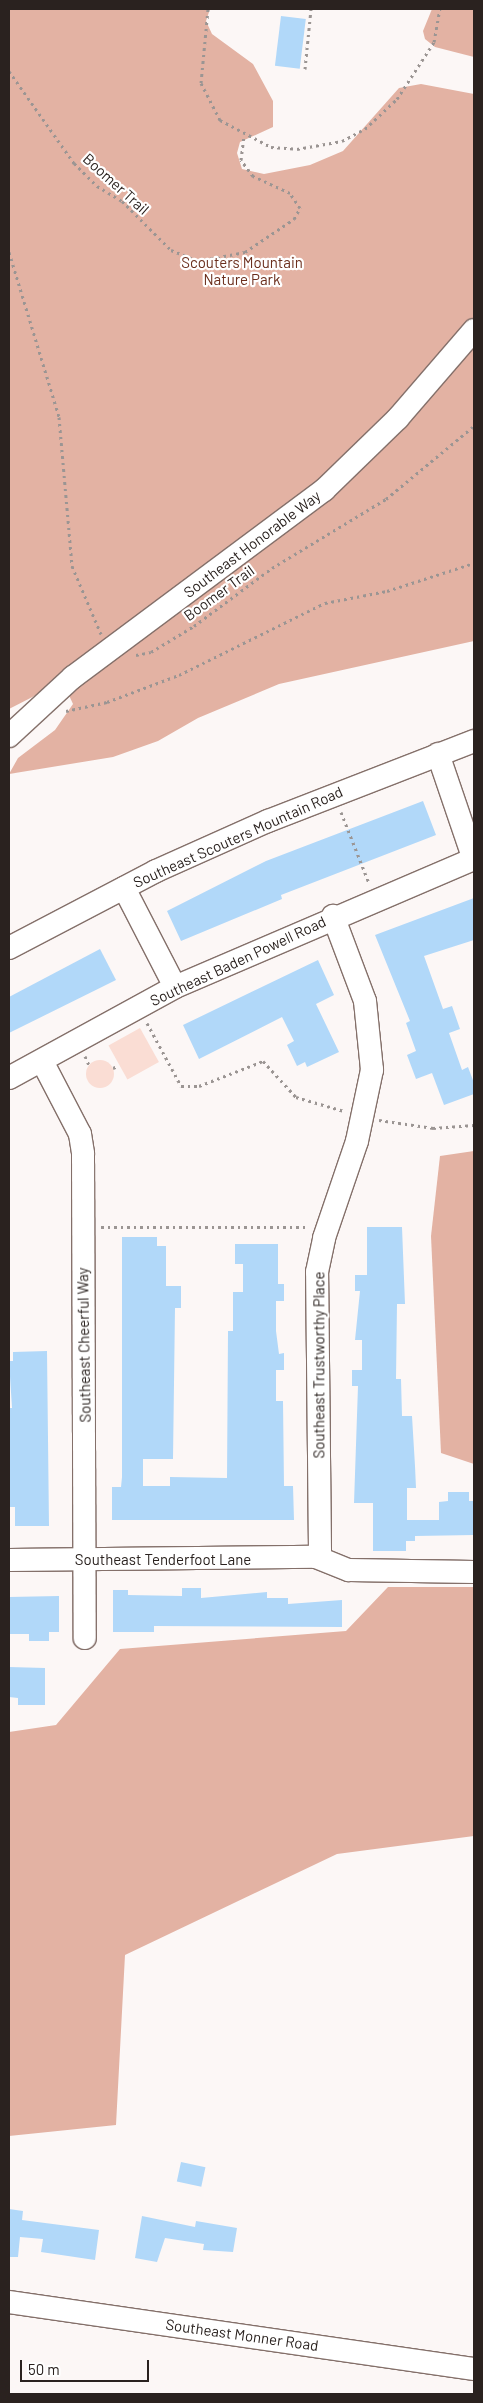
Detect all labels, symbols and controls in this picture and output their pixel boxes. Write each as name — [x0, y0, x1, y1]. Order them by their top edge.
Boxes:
street label: Boomer Trail — [79, 150, 153, 218]
park label: Scouters Mountain Nature Park — [181, 253, 303, 288]
street label: Southeast Honorable Way — [180, 487, 324, 601]
street label: Boomer Trail — [180, 561, 258, 625]
street label: Southeast Scouters Mountain Road — [130, 783, 346, 891]
street label: Southeast Baden Powell Road — [147, 912, 329, 1010]
street label: Southeast Cheerful Way — [74, 1267, 94, 1423]
street label: Southeast Trustworthy Place — [310, 1271, 328, 1459]
street label: Southeast Tenderfoot Lane — [75, 1551, 251, 1569]
street label: Southeast Monner Road — [164, 2315, 320, 2355]
scale bar — [22, 2350, 151, 2382]
text: 50 m — [28, 2360, 60, 2378]

